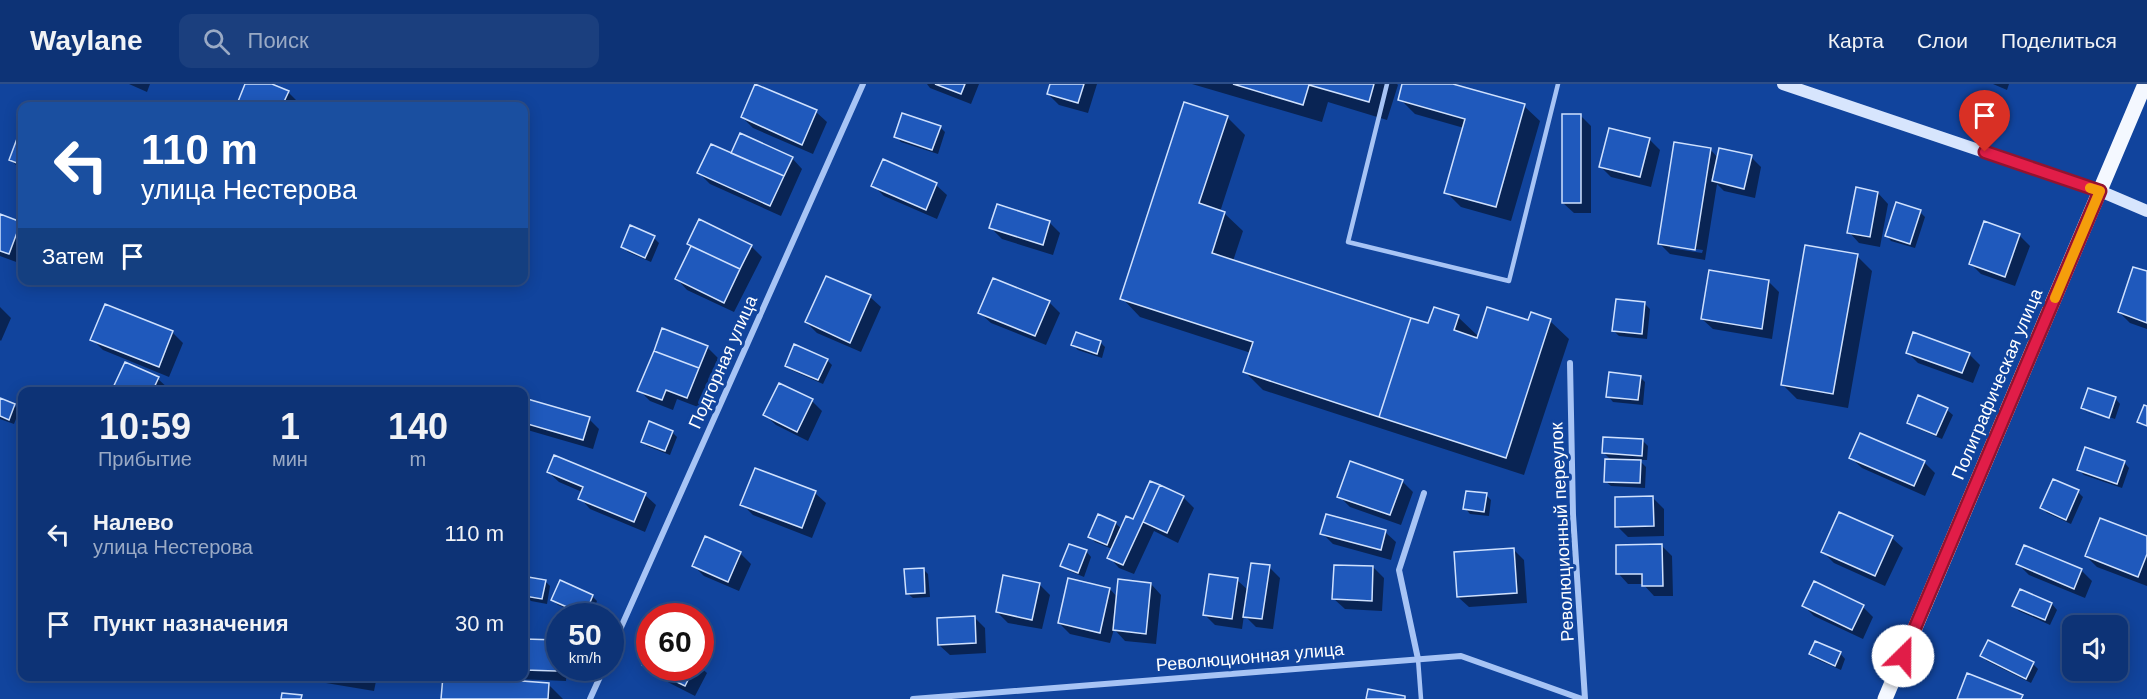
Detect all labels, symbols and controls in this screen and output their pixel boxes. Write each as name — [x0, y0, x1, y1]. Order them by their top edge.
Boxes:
search box — [179, 14, 599, 68]
text: Waylane — [30, 25, 143, 56]
icon: search — [200, 25, 233, 58]
text: Поиск — [248, 28, 309, 53]
text: Карта — [1828, 29, 1884, 52]
text: Слои — [1917, 29, 1968, 52]
text: Поделиться — [2001, 29, 2117, 52]
pin — [1959, 90, 2010, 152]
icon: arrive — [1968, 99, 2001, 132]
icon: left — [42, 126, 120, 204]
text: 110 m — [141, 126, 258, 173]
text: улица Нестерова — [141, 175, 357, 205]
icon: arrive — [116, 240, 149, 273]
text: Затем — [42, 244, 104, 269]
street label: Полиграфическая улица — [1948, 285, 2047, 482]
street label: Подгорная улица — [685, 292, 762, 432]
text: 10:59 — [99, 406, 191, 447]
text: 1 — [280, 406, 300, 447]
text: 140 — [388, 406, 448, 447]
street label: Революционный переулок — [1546, 422, 1578, 642]
text: Прибытие — [98, 448, 192, 470]
text: мин — [272, 448, 308, 470]
text: m — [410, 448, 426, 470]
text: Налево — [93, 510, 174, 535]
icon: left — [42, 518, 75, 551]
text: 110 m — [444, 521, 504, 546]
text: улица Нестерова — [93, 536, 253, 558]
speed limit sign: 60 — [636, 603, 714, 681]
icon: arrive — [42, 608, 75, 641]
text: Пункт назначения — [93, 611, 289, 636]
text: 30 m — [455, 611, 504, 636]
map controls — [2062, 615, 2128, 681]
button: sound — [2062, 615, 2128, 681]
text: 50 — [568, 618, 602, 651]
position arrow — [1871, 624, 1935, 688]
street label: Революционная улица — [1155, 639, 1346, 675]
text: km/h — [569, 649, 601, 666]

